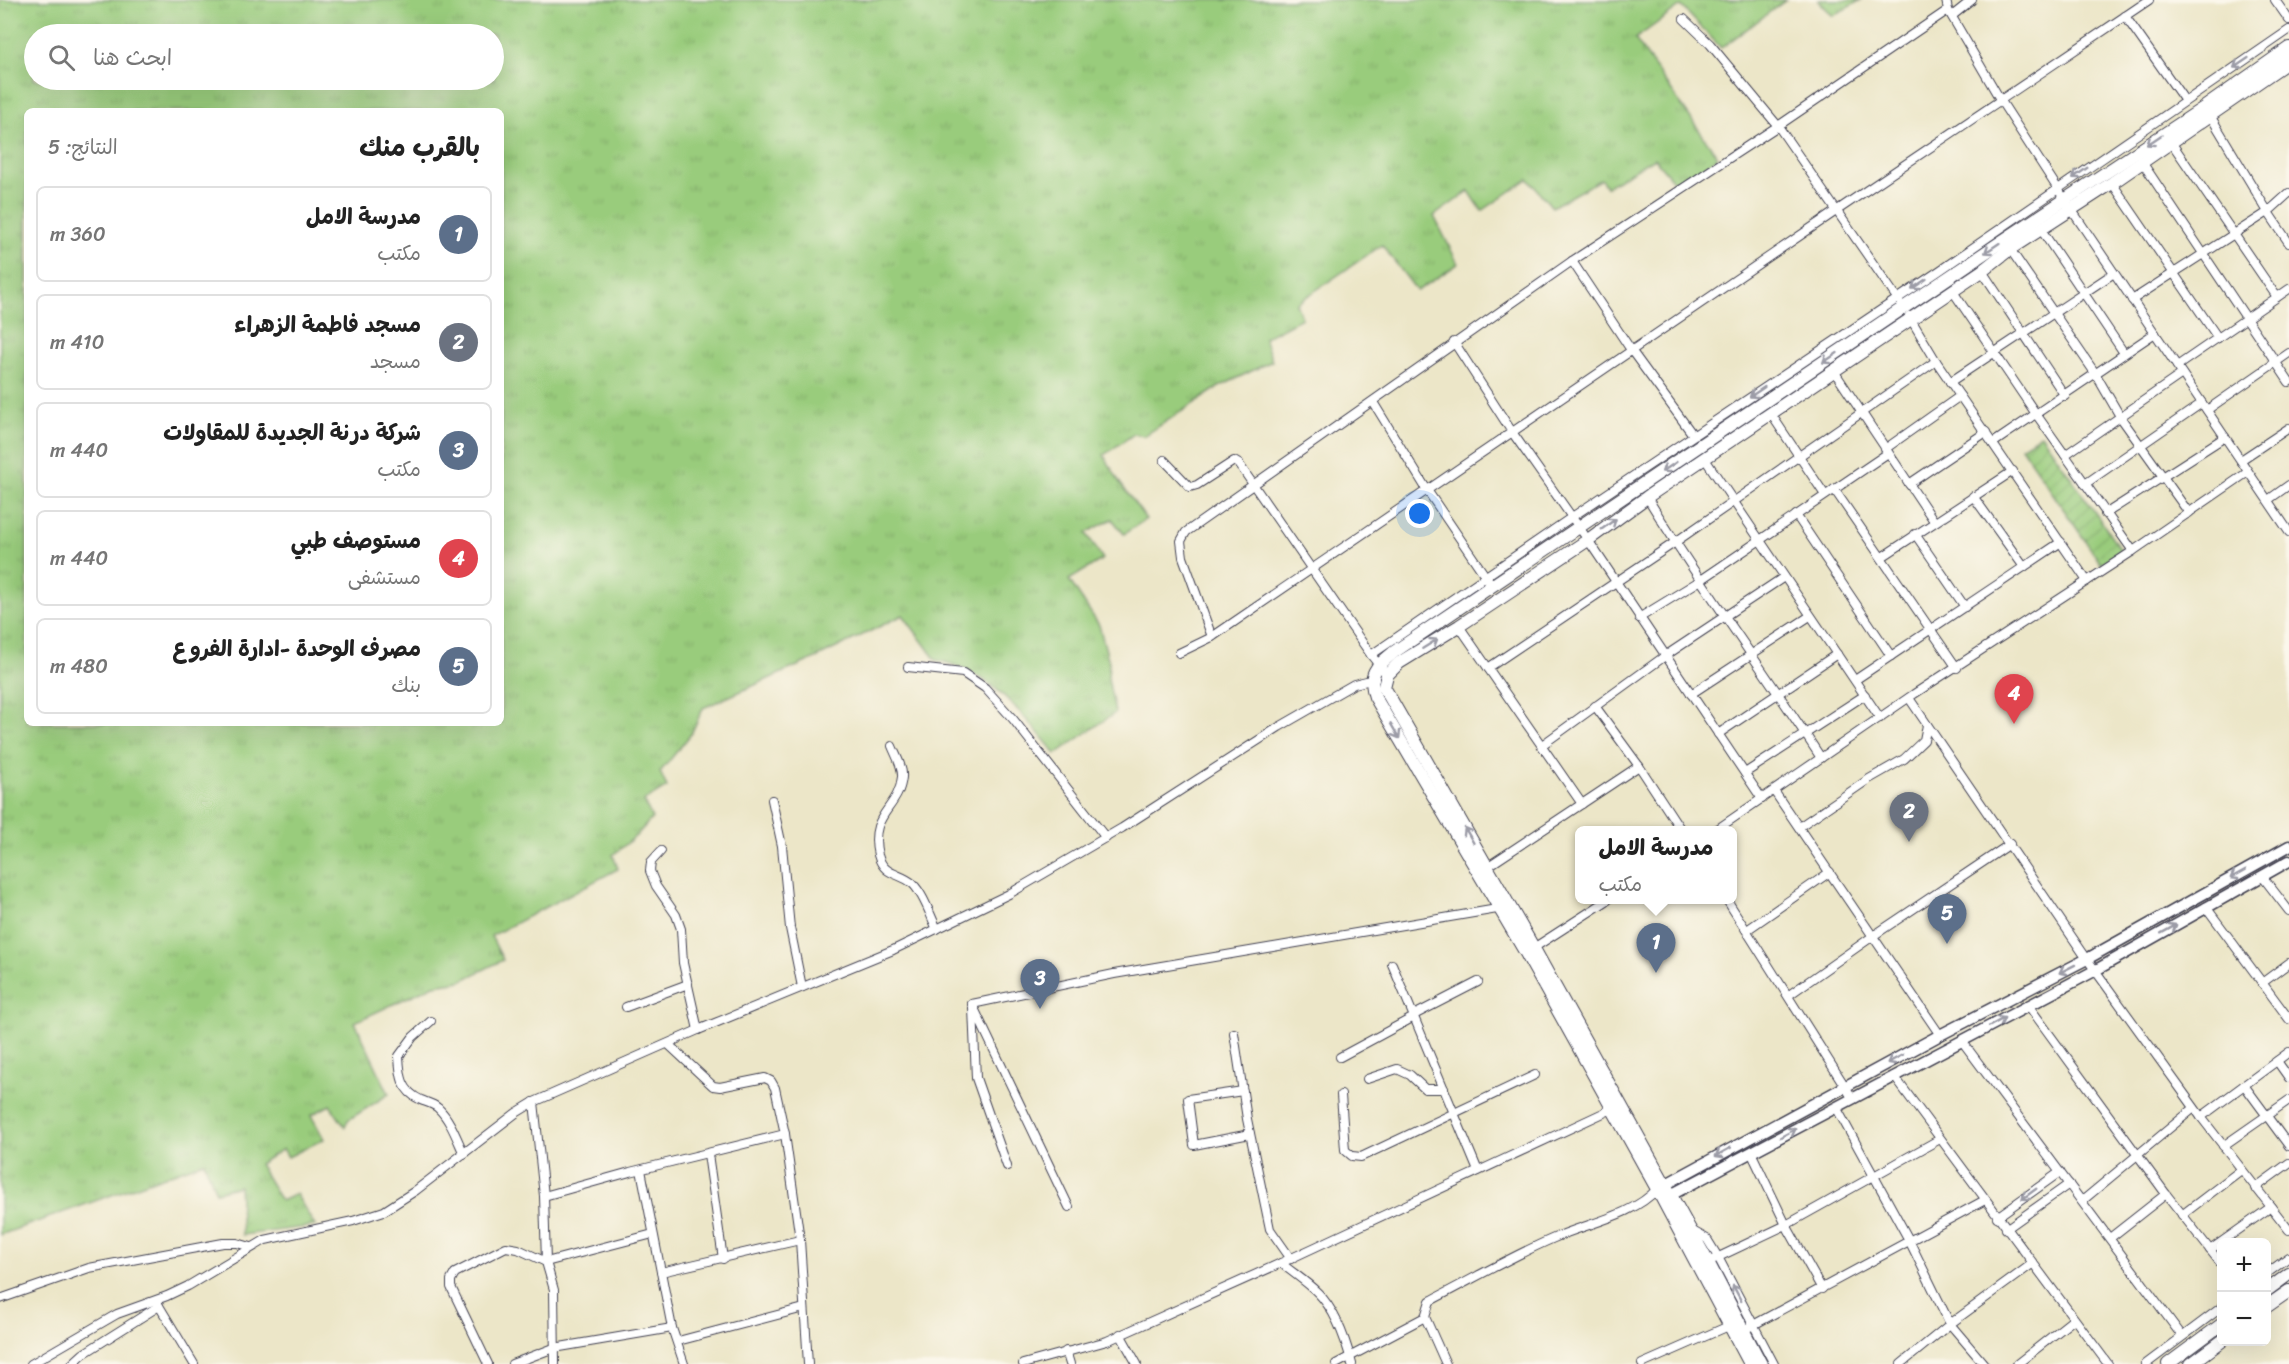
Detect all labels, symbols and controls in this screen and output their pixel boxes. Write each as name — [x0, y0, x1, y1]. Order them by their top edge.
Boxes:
search box — [24, 24, 504, 90]
text: ابحث هنا — [93, 38, 172, 77]
icon: search — [45, 41, 78, 74]
one-way arrow — [2233, 57, 2249, 69]
text: بالقرب منك — [359, 124, 480, 170]
text: النتائج: 5 — [48, 130, 118, 165]
one-way arrow — [2146, 134, 2163, 147]
one-way arrow — [2072, 167, 2089, 179]
text: مدرسة الامل — [306, 197, 421, 236]
text: 360 m — [50, 217, 106, 252]
text: 1 — [454, 217, 463, 252]
text: مكتب — [377, 236, 421, 271]
one-way arrow — [1984, 242, 2000, 254]
one-way arrow — [1911, 278, 1928, 290]
text: مسجد فاطمة الزهراء — [234, 305, 421, 344]
text: 410 m — [50, 325, 104, 360]
text: 2 — [453, 325, 464, 360]
text: مسجد — [370, 344, 421, 379]
one-way arrow — [1823, 352, 1839, 364]
one-way arrow — [1749, 386, 1766, 399]
text: شركة درنة الجديدة للمقاولات — [163, 413, 421, 452]
text: 440 m — [50, 433, 108, 468]
text: 3 — [453, 433, 464, 468]
text: مكتب — [377, 452, 421, 487]
one-way arrow — [1661, 461, 1678, 473]
your location — [1405, 499, 1434, 528]
one-way arrow — [1601, 518, 1617, 531]
text: مستوصف طبي — [291, 521, 421, 560]
text: 440 m — [50, 541, 108, 576]
text: 4 — [452, 541, 465, 576]
text: مستشفى — [348, 560, 421, 595]
text: مصرف الوحدة -ادارة الفروع — [173, 629, 421, 668]
one-way arrow — [1421, 638, 1438, 650]
text: 480 m — [50, 649, 108, 684]
text: 5 — [452, 649, 465, 684]
text: بنك — [391, 668, 421, 703]
pin: 4 — [1994, 674, 2034, 724]
one-way arrow — [1389, 722, 1401, 739]
pin: 2 — [1890, 792, 1928, 842]
popup — [1575, 826, 1737, 904]
one-way arrow — [1463, 827, 1475, 844]
text: مدرسة الامل — [1598, 828, 1714, 867]
text: مكتب — [1598, 867, 1642, 902]
one-way arrow — [2230, 868, 2247, 880]
pin: 5 — [1928, 894, 1966, 944]
one-way arrow — [2160, 922, 2177, 934]
pin: 1 — [1636, 924, 1676, 973]
pin: 3 — [1020, 960, 1060, 1009]
one-way arrow — [2059, 964, 2077, 975]
one-way arrow — [1988, 1016, 2006, 1027]
one-way arrow — [1887, 1053, 1904, 1065]
one-way arrow — [1779, 1127, 1796, 1139]
one-way arrow — [1715, 1146, 1732, 1158]
one-way arrow — [2021, 1188, 2037, 1200]
map controls — [2217, 1238, 2271, 1346]
button: + — [2217, 1238, 2271, 1292]
one-way arrow — [1731, 1285, 1742, 1303]
button: − — [2217, 1292, 2271, 1346]

